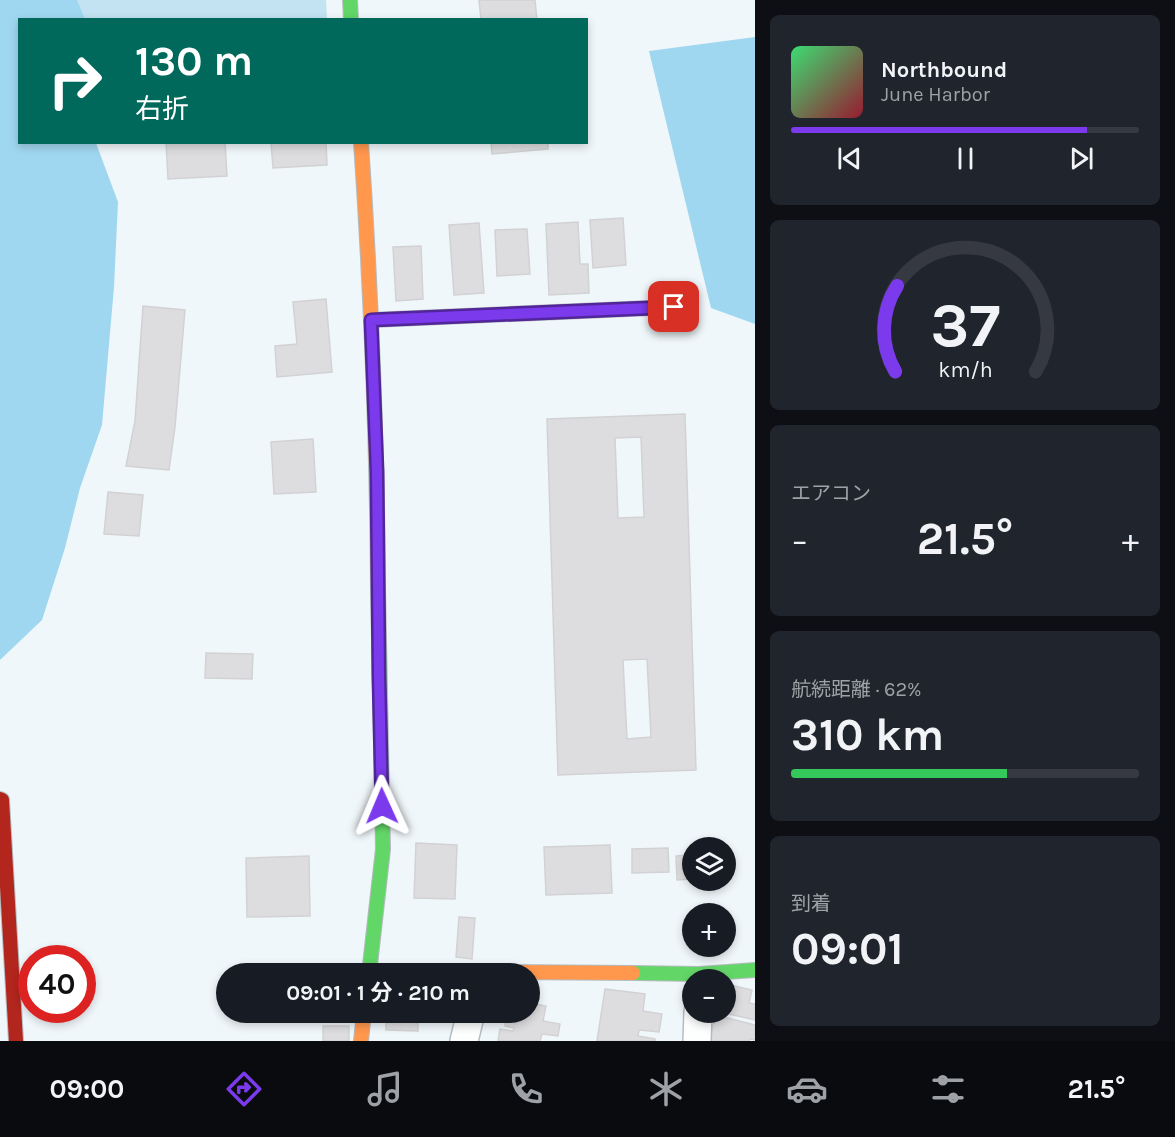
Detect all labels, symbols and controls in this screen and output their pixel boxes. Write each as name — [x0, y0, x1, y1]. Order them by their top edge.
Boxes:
text: 130 m — [135, 36, 253, 86]
icon: right — [36, 42, 114, 120]
text: Northbound — [881, 57, 1007, 83]
text: June Harbor — [881, 83, 990, 106]
text: 右折 — [135, 93, 189, 125]
icon: previous — [833, 142, 866, 175]
icon: pause — [949, 142, 982, 175]
icon: next — [1065, 142, 1098, 175]
pin — [648, 281, 699, 332]
text: 37 — [930, 289, 1000, 362]
icon: arrive — [657, 290, 690, 323]
text: km/h — [938, 358, 992, 383]
text: エアコン — [791, 482, 871, 505]
text: 21.5° — [917, 513, 1013, 565]
text: − — [791, 521, 808, 559]
text: + — [1122, 521, 1139, 559]
text: 航続距離 · 62% — [791, 678, 922, 701]
text: 310 km — [791, 709, 944, 761]
position arrow — [350, 774, 414, 838]
map controls — [682, 837, 736, 1023]
button: layers — [682, 837, 736, 891]
text: 到着 — [791, 892, 831, 915]
button: + — [682, 903, 736, 957]
text: 09:01 — [791, 923, 904, 975]
speed limit sign: 40 — [18, 945, 96, 1023]
button: − — [682, 969, 736, 1023]
text: 09:01 · 1 分 · 210 m — [286, 980, 470, 1006]
icon: directions — [223, 1068, 265, 1110]
icon: music — [364, 1068, 406, 1110]
icon: phone — [505, 1068, 547, 1110]
icon: climate — [645, 1068, 687, 1110]
icon: car — [786, 1068, 828, 1110]
icon: filters — [927, 1068, 969, 1110]
text: 09:00 — [49, 1073, 124, 1105]
text: 21.5° — [1068, 1073, 1126, 1105]

